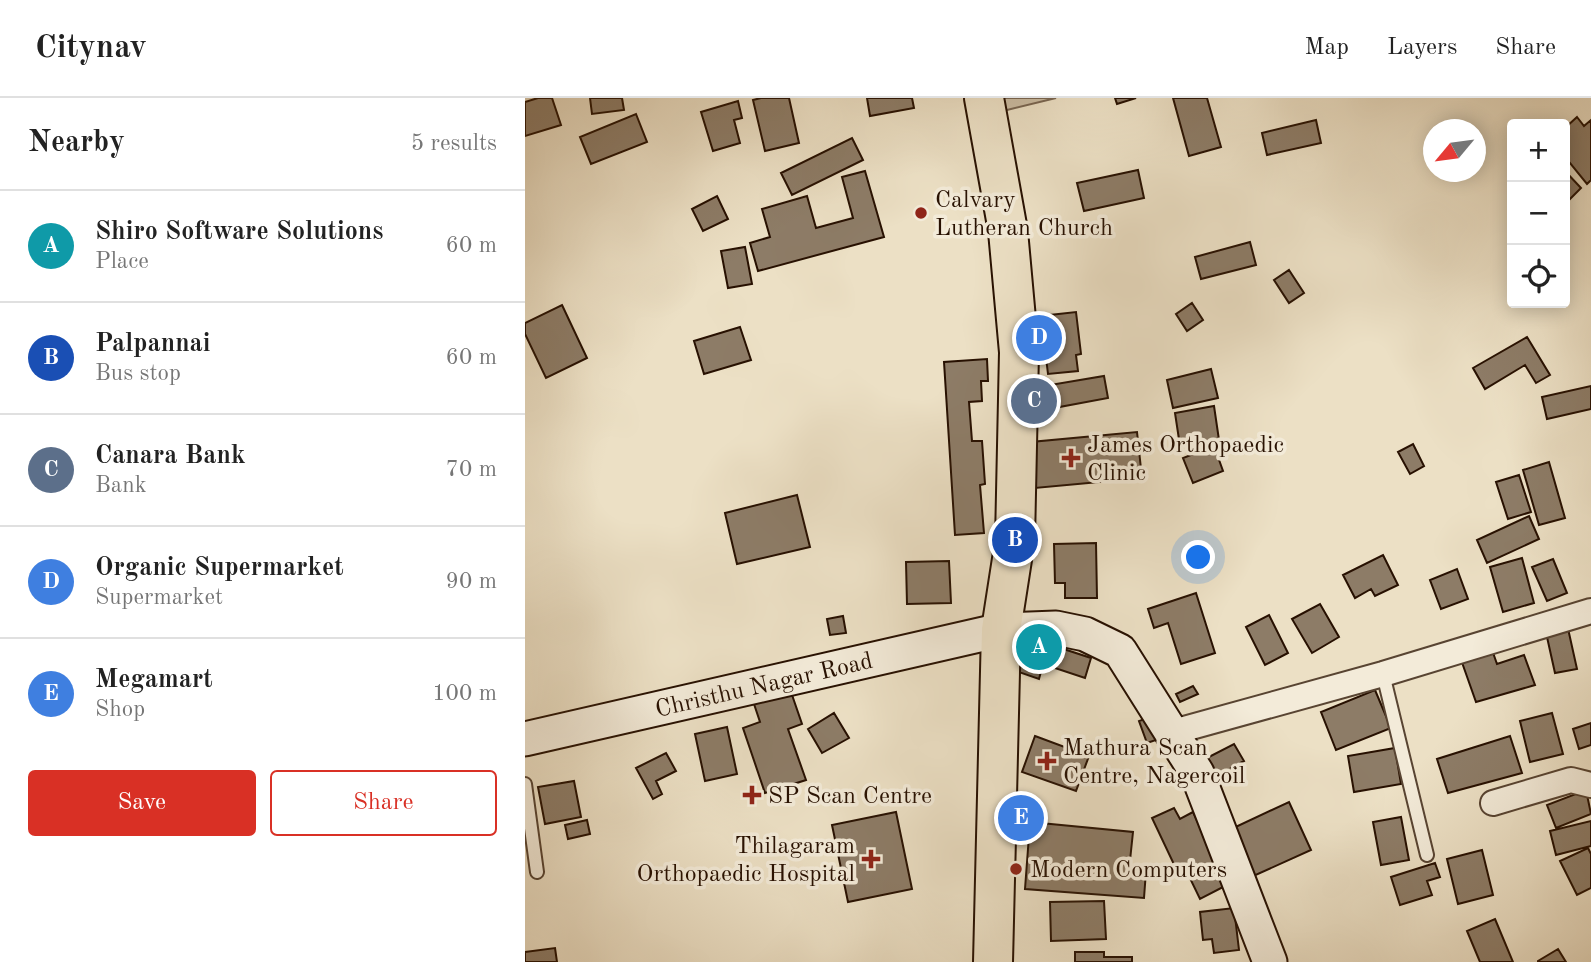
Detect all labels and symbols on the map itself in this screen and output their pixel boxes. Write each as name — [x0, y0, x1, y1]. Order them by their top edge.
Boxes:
north arrow — [1423, 119, 1486, 182]
place label: Calvary Lutheran Church — [935, 189, 1113, 241]
marker: Calvary Lutheran Church — [913, 205, 929, 221]
pin: D — [1016, 312, 1062, 364]
pin: C — [1011, 375, 1057, 427]
place label: James Orthopaedic Clinic — [1087, 434, 1284, 486]
marker: James Orthopaedic Clinic — [1061, 448, 1081, 468]
pin: B — [992, 514, 1038, 566]
your location — [1181, 540, 1215, 574]
pin: A — [1016, 621, 1062, 673]
street label: Christhu Nagar Road — [653, 650, 875, 723]
place label: Mathura Scan Centre, Nagercoil — [1063, 737, 1245, 789]
marker: Mathura Scan Centre, Nagercoil — [1037, 751, 1057, 771]
marker: SP Scan Centre — [742, 785, 762, 805]
place label: SP Scan Centre — [768, 785, 932, 809]
pin: E — [998, 792, 1044, 844]
place label: Thilagaram Orthopaedic Hospital — [637, 835, 855, 887]
marker: Thilagaram Orthopaedic Hospital — [861, 849, 881, 869]
place label: Modern Computers — [1030, 859, 1227, 883]
marker: Modern Computers — [1008, 861, 1024, 877]

